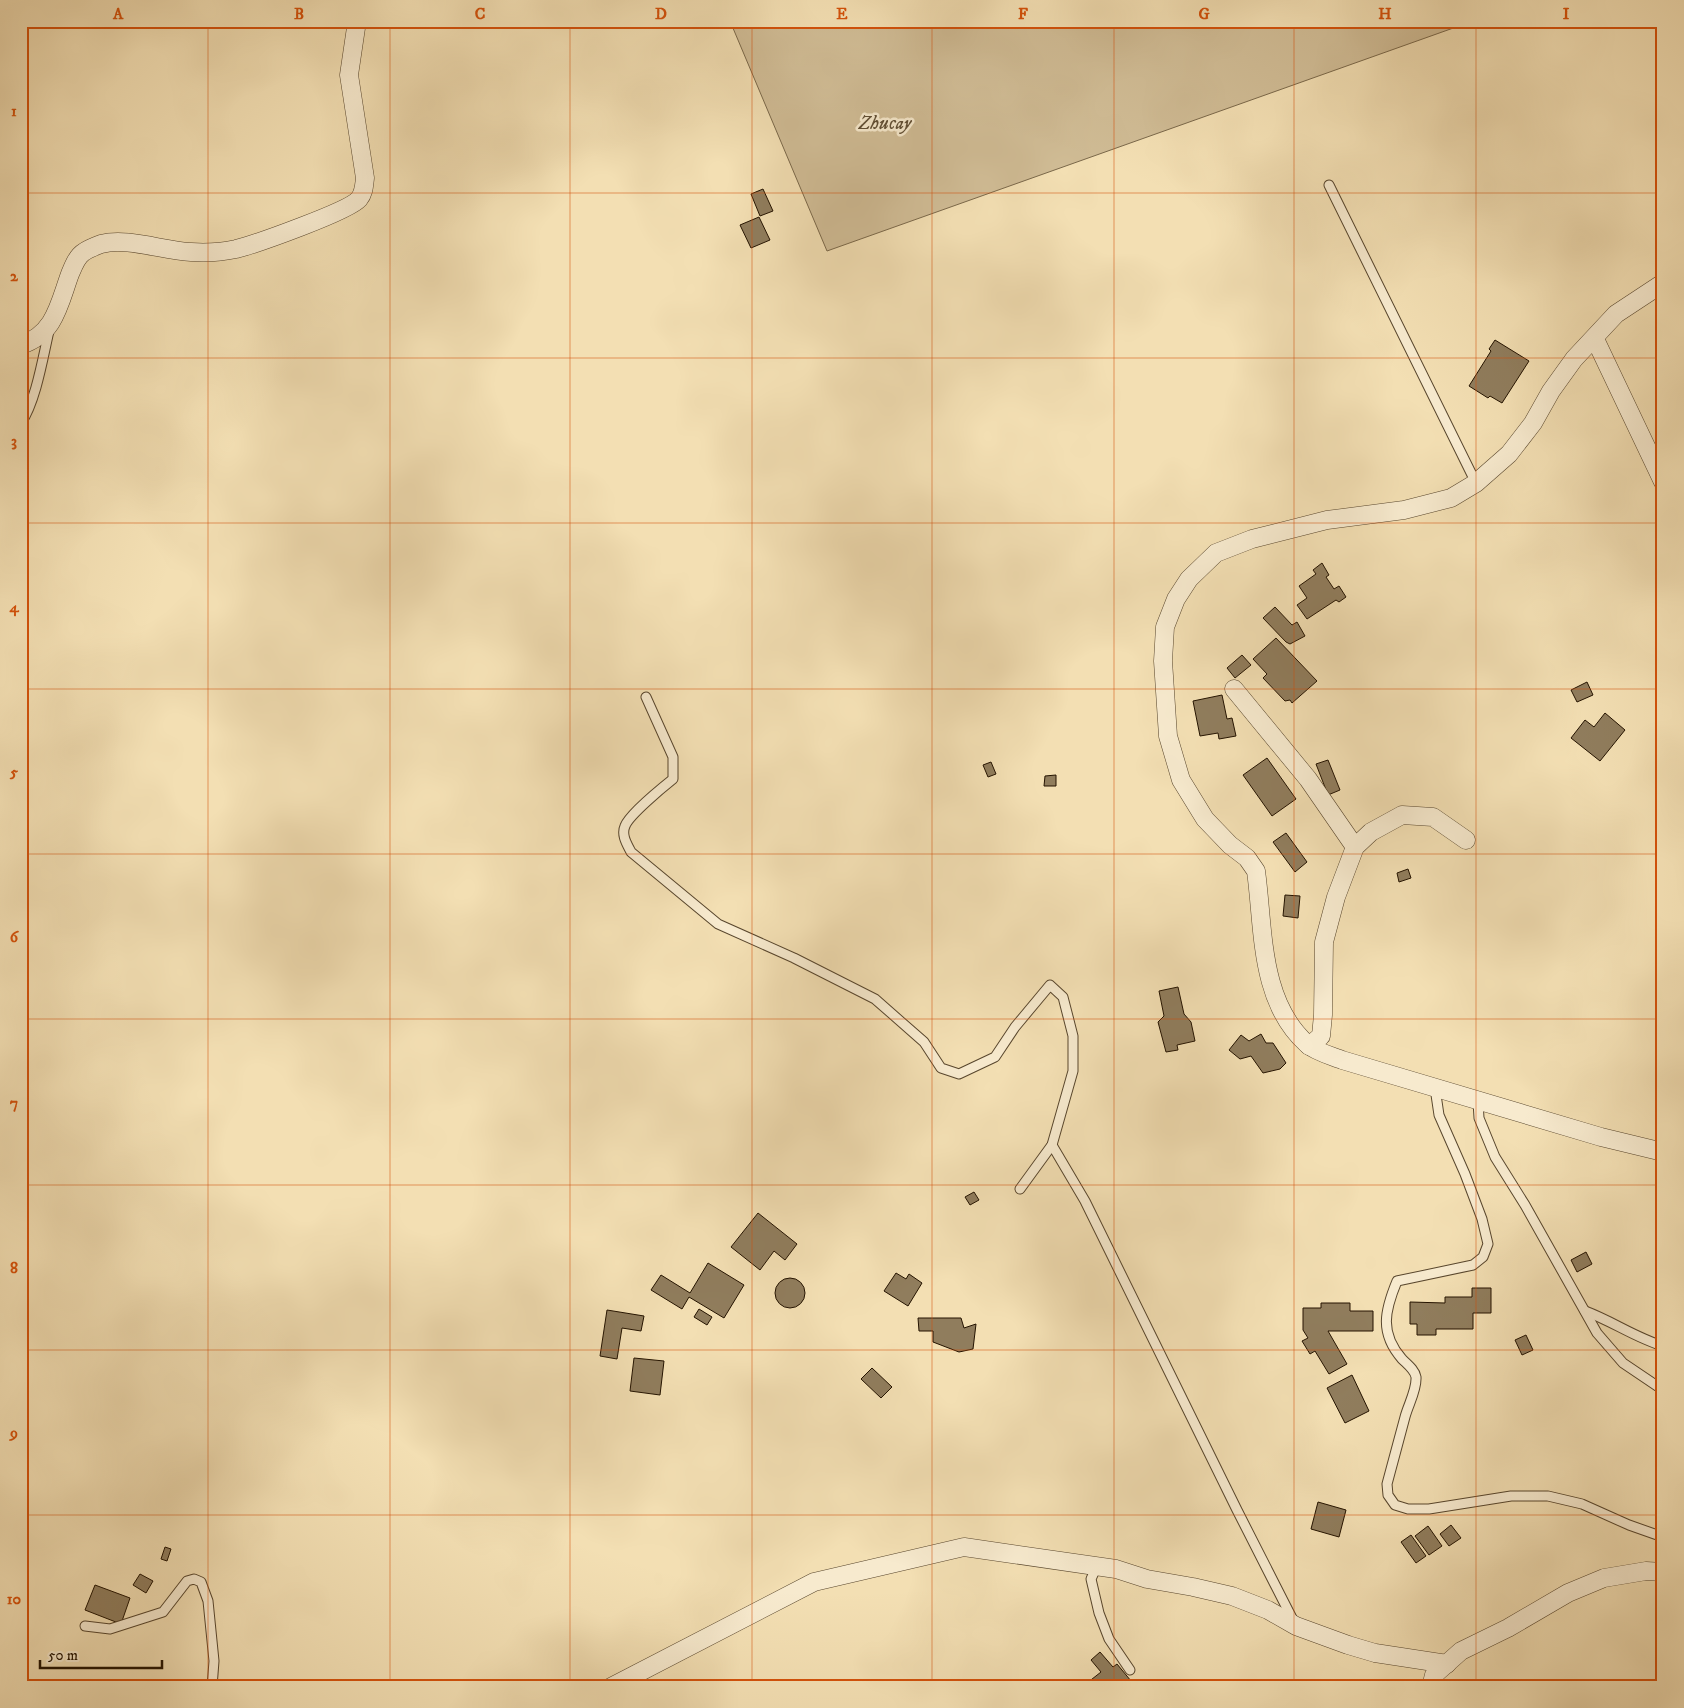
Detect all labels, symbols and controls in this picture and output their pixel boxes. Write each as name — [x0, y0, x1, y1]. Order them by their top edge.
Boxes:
text: A — [112, 4, 124, 24]
text: B — [294, 4, 304, 24]
text: C — [475, 4, 485, 24]
text: D — [655, 4, 667, 24]
text: E — [836, 4, 848, 24]
text: F — [1018, 4, 1028, 24]
text: G — [1198, 4, 1210, 24]
text: H — [1378, 4, 1392, 24]
text: I — [1563, 4, 1570, 24]
text: 1 — [11, 101, 17, 121]
park label: Zhucay — [858, 112, 913, 135]
text: 2 — [10, 266, 19, 286]
text: 3 — [11, 431, 17, 451]
text: 4 — [8, 597, 19, 617]
text: 5 — [9, 762, 18, 782]
text: 6 — [10, 927, 20, 947]
text: 7 — [10, 1093, 18, 1113]
text: 8 — [10, 1258, 18, 1278]
text: 9 — [9, 1423, 18, 1443]
text: 10 — [7, 1589, 22, 1609]
scale bar — [40, 1638, 162, 1670]
text: 50 m — [48, 1646, 78, 1665]

